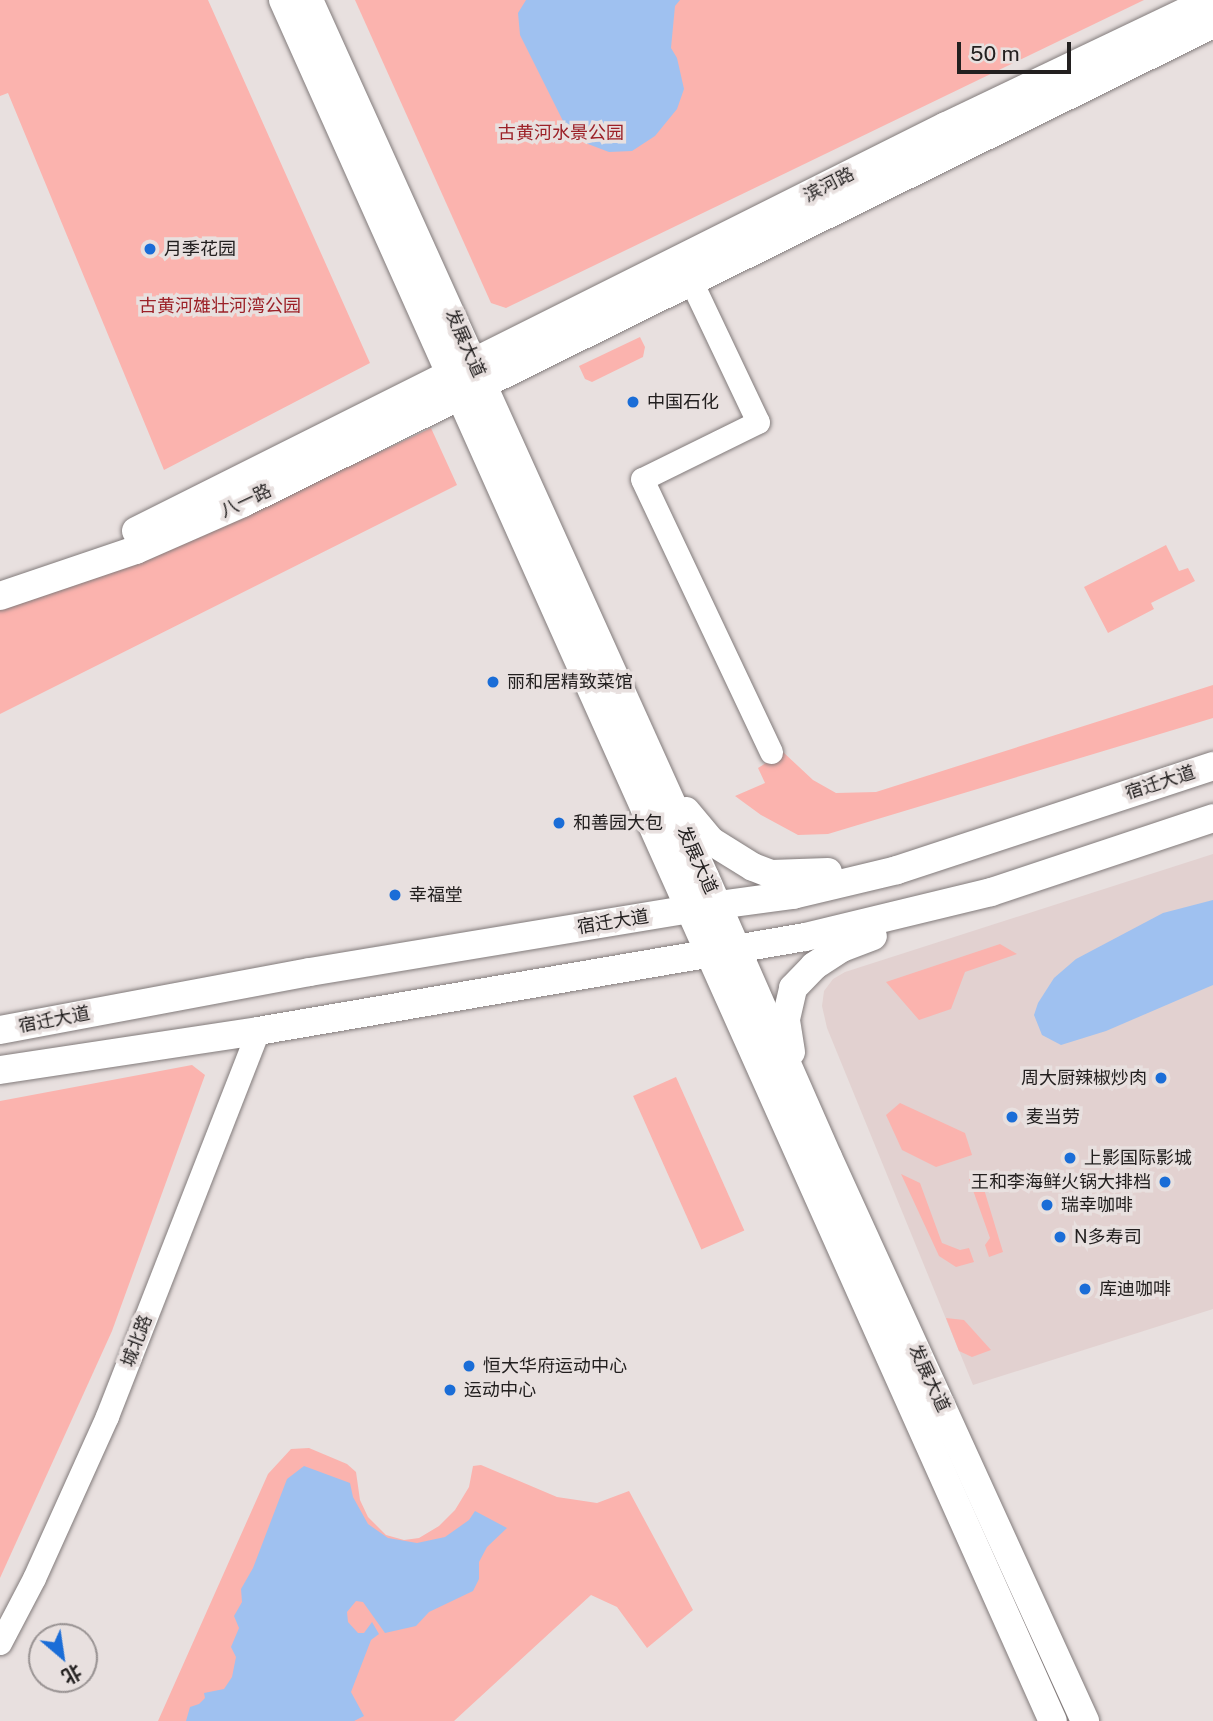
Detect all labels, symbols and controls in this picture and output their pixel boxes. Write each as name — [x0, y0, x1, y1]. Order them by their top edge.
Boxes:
scale bar — [961, 28, 1075, 72]
text: 50 m — [970, 41, 1020, 66]
park label: 古黄河水景公园 — [498, 122, 624, 144]
street label: 滨河路 — [800, 163, 858, 207]
place label: 月季花园 — [164, 238, 236, 260]
marker: 月季花园 — [142, 241, 158, 257]
park label: 古黄河雄壮河湾公园 — [139, 295, 301, 317]
street label: 发展大道 — [440, 306, 490, 380]
place label: 中国石化 — [647, 391, 719, 413]
marker: 中国石化 — [625, 394, 641, 410]
street label: 八一路 — [217, 480, 275, 522]
place label: 丽和居精致菜馆 — [507, 671, 633, 693]
marker: 丽和居精致菜馆 — [485, 674, 501, 690]
street label: 宿迁大道 — [1122, 762, 1198, 804]
place label: 和善园大包 — [573, 812, 663, 834]
marker: 和善园大包 — [551, 815, 567, 831]
street label: 发展大道 — [672, 823, 722, 897]
place label: 幸福堂 — [409, 884, 463, 906]
marker: 幸福堂 — [387, 887, 403, 903]
street label: 宿迁大道 — [576, 906, 650, 938]
street label: 宿迁大道 — [17, 1003, 91, 1037]
place label: 周大厨辣椒炒肉 — [1021, 1067, 1147, 1089]
marker: 周大厨辣椒炒肉 — [1153, 1070, 1169, 1086]
place label: 麦当劳 — [1026, 1106, 1080, 1128]
marker: 麦当劳 — [1004, 1109, 1020, 1125]
place label: 上影国际影城 — [1084, 1147, 1192, 1169]
marker: 上影国际影城 — [1062, 1150, 1078, 1166]
place label: 王和李海鲜火锅大排档 — [971, 1171, 1151, 1193]
marker: 王和李海鲜火锅大排档 — [1157, 1174, 1173, 1190]
place label: 瑞幸咖啡 — [1061, 1194, 1133, 1216]
marker: 瑞幸咖啡 — [1039, 1197, 1055, 1213]
place label: N多寿司 — [1074, 1226, 1142, 1248]
marker: N多寿司 — [1052, 1229, 1068, 1245]
place label: 库迪咖啡 — [1099, 1278, 1171, 1300]
marker: 库迪咖啡 — [1077, 1281, 1093, 1297]
street label: 城北路 — [117, 1312, 157, 1370]
street label: 发展大道 — [904, 1341, 954, 1415]
place label: 恒大华府运动中心 — [483, 1355, 627, 1377]
marker: 恒大华府运动中心 — [461, 1358, 477, 1374]
place label: 运动中心 — [464, 1379, 536, 1401]
marker: 运动中心 — [442, 1382, 458, 1398]
north arrow — [28, 1623, 98, 1693]
text: 北 — [59, 1660, 86, 1689]

